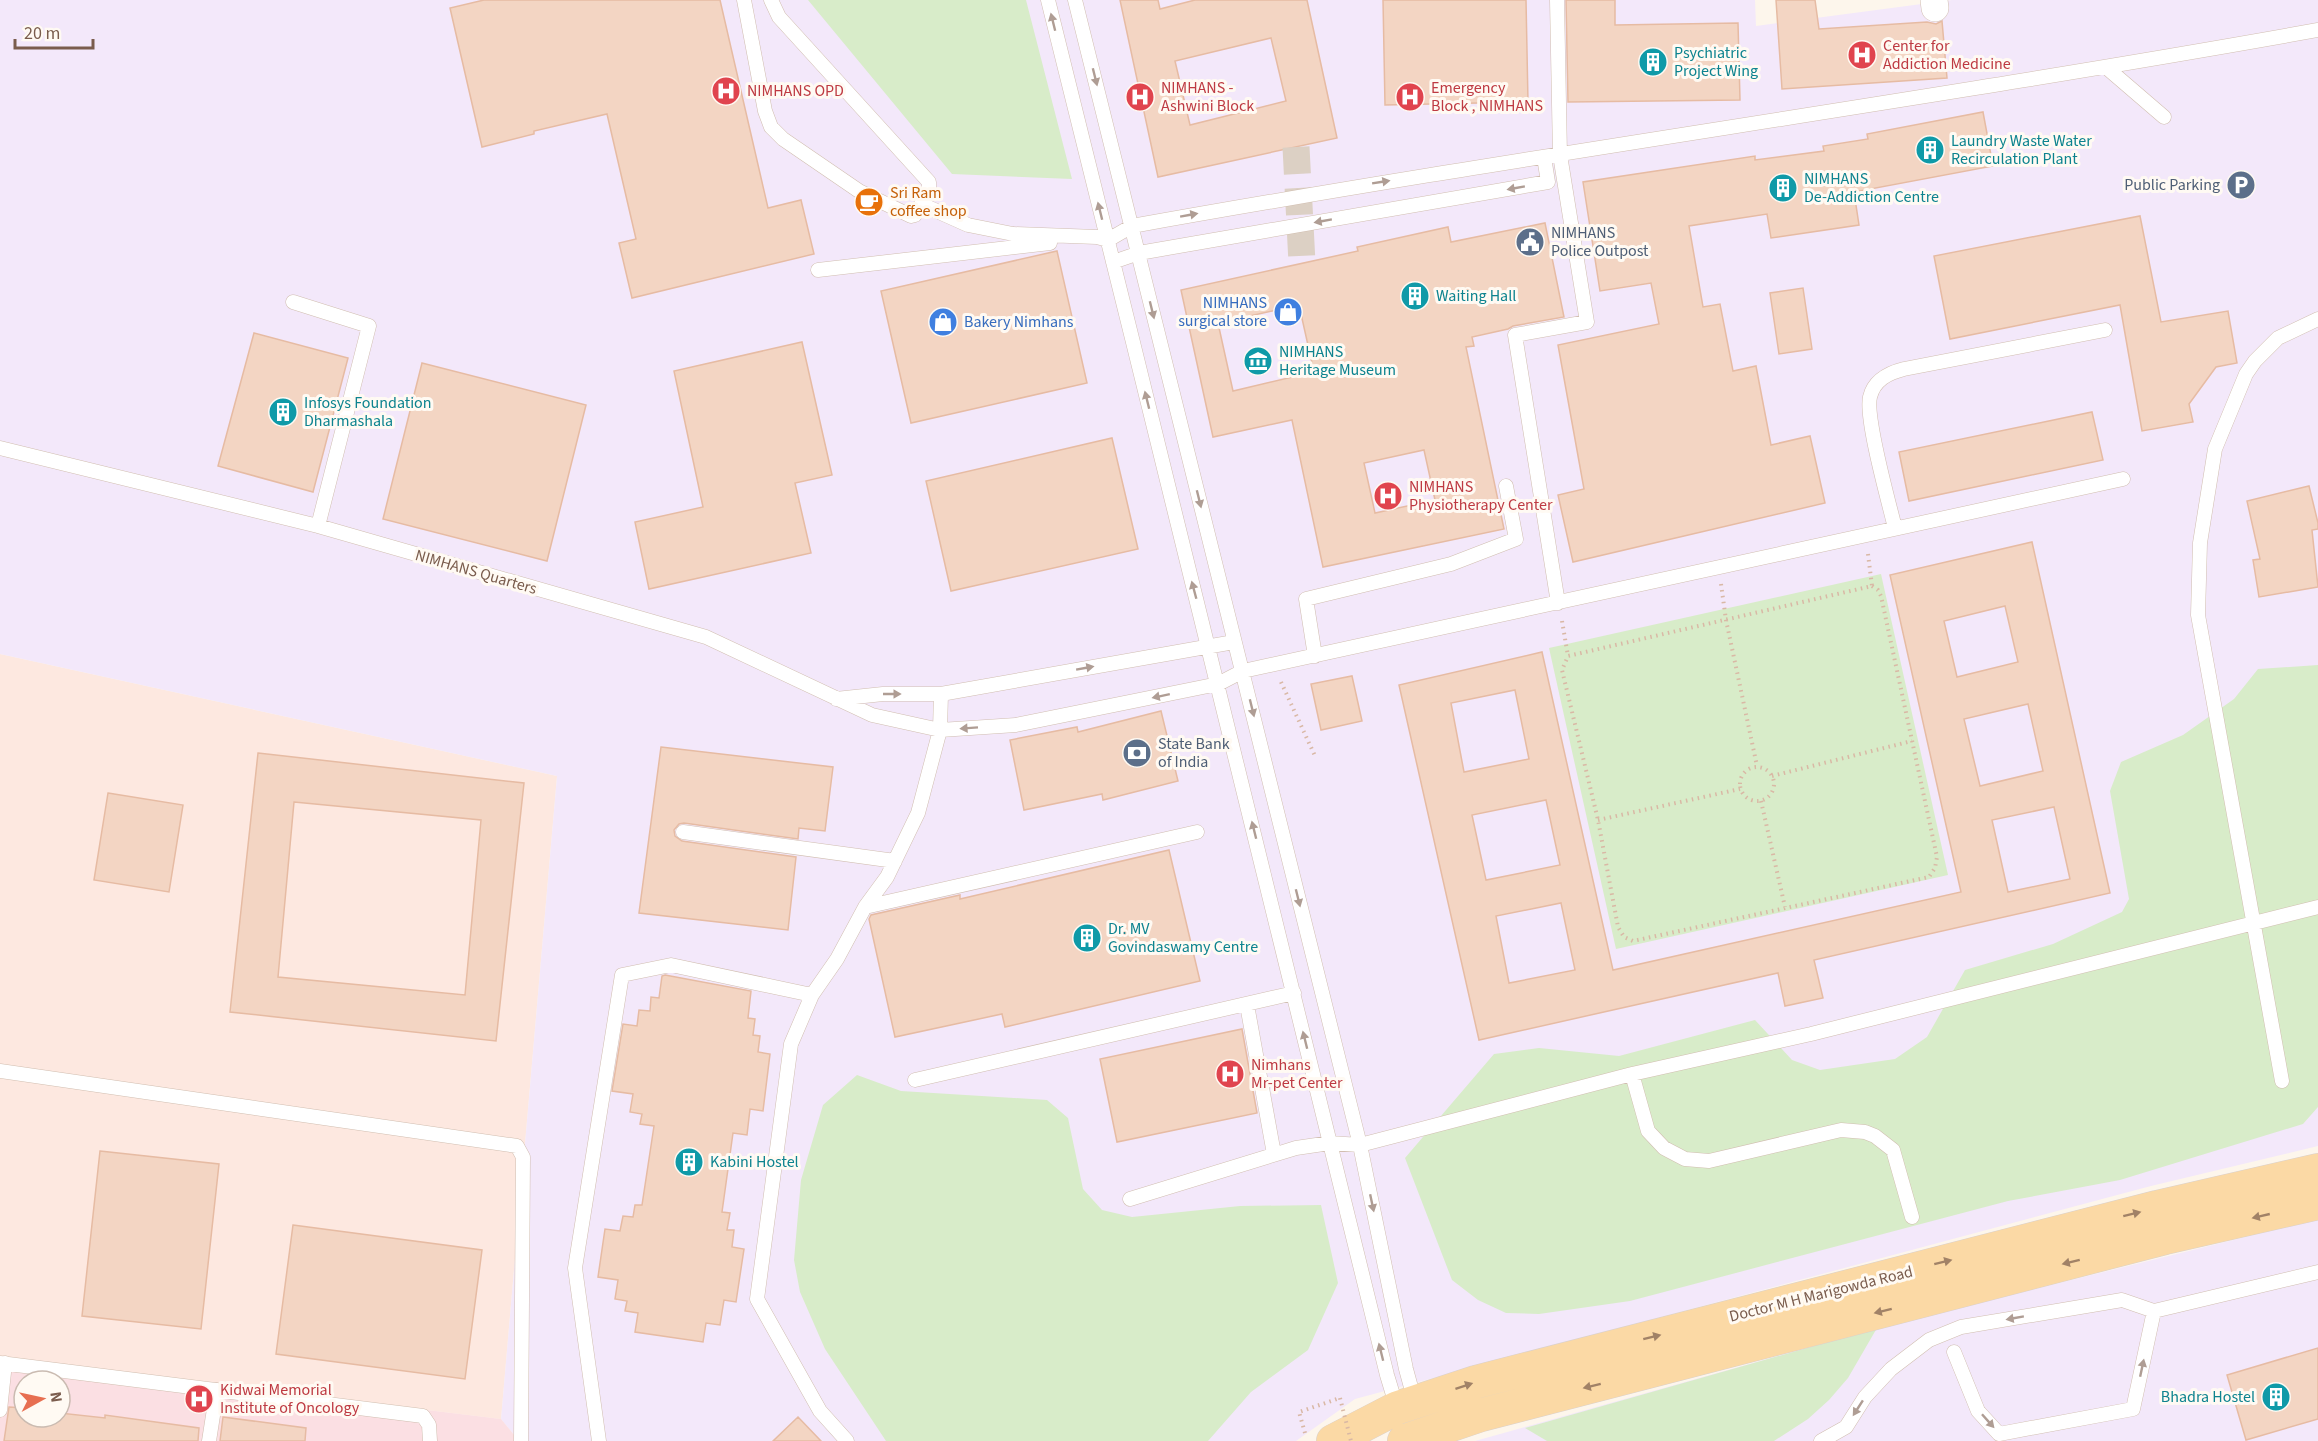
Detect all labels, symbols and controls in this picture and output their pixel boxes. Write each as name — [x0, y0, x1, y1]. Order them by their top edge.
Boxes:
scale bar — [15, 12, 93, 50]
one-way arrow — [1048, 12, 1058, 31]
text: 20 m — [24, 21, 60, 46]
place label: Center for Addiction Medicine — [1883, 35, 2011, 75]
hospital icon: Center for Addiction Medicine — [1846, 39, 1878, 71]
place label: Psychiatric Project Wing — [1674, 42, 1758, 82]
building icon: Psychiatric Project Wing — [1637, 46, 1669, 78]
one-way arrow — [1090, 68, 1100, 86]
hospital icon: NIMHANS OPD — [710, 75, 742, 107]
place label: NIMHANS - Ashwini Block — [1161, 77, 1254, 117]
place label: Emergency Block , NIMHANS — [1431, 77, 1543, 117]
place label: NIMHANS OPD — [747, 80, 844, 102]
hospital icon: NIMHANS - Ashwini Block — [1124, 81, 1156, 113]
hospital icon: Emergency Block , NIMHANS — [1394, 81, 1426, 113]
place label: Laundry Waste Water Recirculation Plant — [1951, 130, 2092, 170]
building icon: Laundry Waste Water Recirculation Plant — [1914, 134, 1946, 166]
place label: NIMHANS De-Addiction Centre — [1804, 168, 1939, 208]
parking icon: Public Parking — [2225, 169, 2257, 201]
building icon: NIMHANS De-Addiction Centre — [1767, 172, 1799, 204]
place label: Public Parking — [2124, 174, 2220, 196]
one-way arrow — [1372, 177, 1391, 186]
place label: Sri Ram coffee shop — [890, 182, 967, 222]
one-way arrow — [1506, 183, 1525, 192]
cafe icon: Sri Ram coffee shop — [853, 186, 885, 218]
one-way arrow — [1095, 202, 1105, 220]
one-way arrow — [1180, 210, 1199, 219]
one-way arrow — [1314, 217, 1333, 226]
place label: NIMHANS Police Outpost — [1551, 222, 1649, 262]
public building icon: NIMHANS Police Outpost — [1514, 226, 1546, 258]
building icon: Waiting Hall — [1399, 280, 1431, 312]
place label: Waiting Hall — [1436, 285, 1516, 307]
place label: NIMHANS surgical store — [1178, 292, 1267, 332]
shop icon: NIMHANS surgical store — [1272, 296, 1304, 328]
one-way arrow — [1148, 300, 1158, 319]
shop icon: Bakery Nimhans — [927, 306, 959, 338]
place label: Bakery Nimhans — [964, 311, 1074, 333]
place label: NIMHANS Heritage Museum — [1279, 341, 1396, 381]
museum icon: NIMHANS Heritage Museum — [1242, 345, 1274, 377]
one-way arrow — [1141, 391, 1151, 410]
place label: Infosys Foundation Dharmashala — [304, 392, 432, 432]
building icon: Infosys Foundation Dharmashala — [267, 396, 299, 428]
place label: NIMHANS Physiotherapy Center — [1409, 476, 1553, 516]
hospital icon: NIMHANS Physiotherapy Center — [1372, 480, 1404, 512]
one-way arrow — [1194, 490, 1204, 508]
street label: NIMHANS Quarters — [413, 544, 540, 600]
one-way arrow — [1188, 580, 1198, 599]
one-way arrow — [1076, 664, 1095, 673]
one-way arrow — [883, 689, 902, 699]
one-way arrow — [1151, 692, 1170, 701]
one-way arrow — [1248, 699, 1258, 717]
one-way arrow — [959, 724, 978, 733]
place label: State Bank of India — [1158, 733, 1230, 773]
bank icon: State Bank of India — [1121, 737, 1153, 769]
one-way arrow — [1249, 821, 1259, 839]
one-way arrow — [1294, 889, 1304, 907]
place label: Dr. MV Govindaswamy Centre — [1108, 918, 1258, 958]
building icon: Dr. MV Govindaswamy Centre — [1071, 922, 1103, 954]
one-way arrow — [1300, 1031, 1310, 1049]
place label: Nimhans Mr-pet Center — [1251, 1054, 1343, 1094]
hospital icon: Nimhans Mr-pet Center — [1214, 1058, 1246, 1090]
building icon: Kabini Hostel — [673, 1146, 705, 1178]
place label: Kabini Hostel — [710, 1151, 799, 1173]
one-way arrow — [1367, 1193, 1377, 1212]
one-way arrow — [2122, 1208, 2141, 1218]
one-way arrow — [2252, 1212, 2270, 1222]
one-way arrow — [1934, 1257, 1952, 1267]
one-way arrow — [2062, 1258, 2080, 1267]
street label: Doctor M H Marigowda Road — [1727, 1261, 1915, 1327]
one-way arrow — [1873, 1307, 1891, 1316]
one-way arrow — [2006, 1314, 2025, 1323]
one-way arrow — [1643, 1332, 1661, 1341]
one-way arrow — [1376, 1343, 1386, 1361]
one-way arrow — [2137, 1359, 2147, 1378]
north arrow — [12, 1369, 72, 1429]
place label: Kidwai Memorial Institute of Oncology — [220, 1379, 360, 1419]
one-way arrow — [1455, 1381, 1473, 1391]
building icon: Bhadra Hostel — [2260, 1381, 2292, 1413]
one-way arrow — [1583, 1382, 1601, 1391]
hospital icon: Kidwai Memorial Institute of Oncology — [183, 1383, 215, 1415]
place label: Bhadra Hostel — [2161, 1386, 2255, 1408]
text: N — [44, 1390, 67, 1404]
one-way arrow — [1853, 1400, 1864, 1416]
one-way arrow — [1981, 1413, 1994, 1428]

